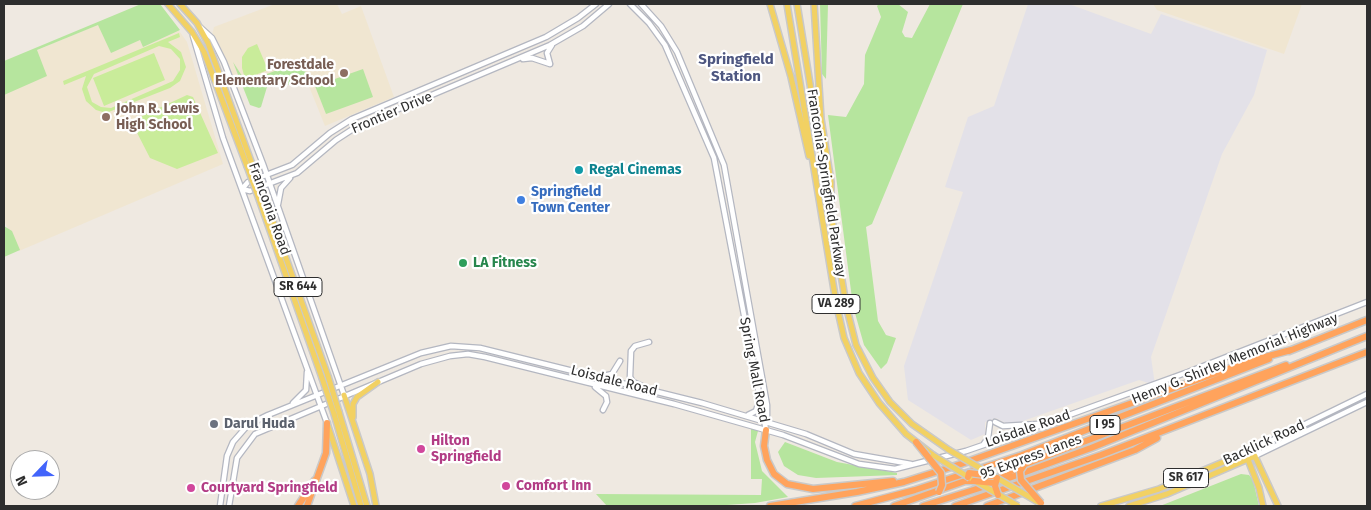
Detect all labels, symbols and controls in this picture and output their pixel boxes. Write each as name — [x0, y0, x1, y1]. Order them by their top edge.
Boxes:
district label: Springfield Station — [698, 51, 774, 86]
place label: Forestdale Elementary School — [215, 57, 334, 90]
marker: Forestdale Elementary School — [338, 67, 350, 79]
street label: Frontier Drive — [349, 88, 435, 138]
street label: Franconia-Springfield Parkway — [803, 88, 849, 278]
place label: John R. Lewis High School — [116, 101, 199, 134]
marker: John R. Lewis High School — [100, 111, 112, 123]
street label: Franconia Road — [244, 160, 294, 258]
place label: Regal Cinemas — [589, 162, 681, 178]
marker: Regal Cinemas — [573, 164, 585, 176]
place label: Springfield Town Center — [531, 184, 610, 216]
marker: Springfield Town Center — [515, 194, 527, 206]
place label: LA Fitness — [473, 255, 537, 271]
marker: LA Fitness — [457, 257, 469, 269]
road number: SR 644 — [274, 278, 322, 296]
road number: VA 289 — [812, 294, 860, 314]
street label: Henry G. Shirley Memorial Highway — [1129, 310, 1341, 408]
street label: Spring Mall Road — [736, 316, 772, 424]
street label: Loisdale Road — [569, 362, 659, 400]
street label: Loisdale Road — [983, 407, 1073, 451]
place label: Darul Huda — [224, 416, 295, 432]
road number: I 95 — [1090, 416, 1120, 434]
street label: Backlick Road — [1221, 417, 1307, 469]
marker: Darul Huda — [208, 418, 220, 430]
street label: 95 Express Lanes — [978, 431, 1084, 483]
place label: Hilton Springfield — [431, 433, 501, 466]
marker: Hilton Springfield — [415, 443, 427, 455]
north arrow — [10, 450, 60, 500]
road number: SR 617 — [1164, 468, 1208, 488]
text: N — [12, 473, 31, 489]
place label: Comfort Inn — [516, 478, 591, 494]
place label: Courtyard Springfield — [201, 480, 338, 496]
marker: Comfort Inn — [500, 480, 512, 492]
marker: Courtyard Springfield — [185, 482, 197, 494]

